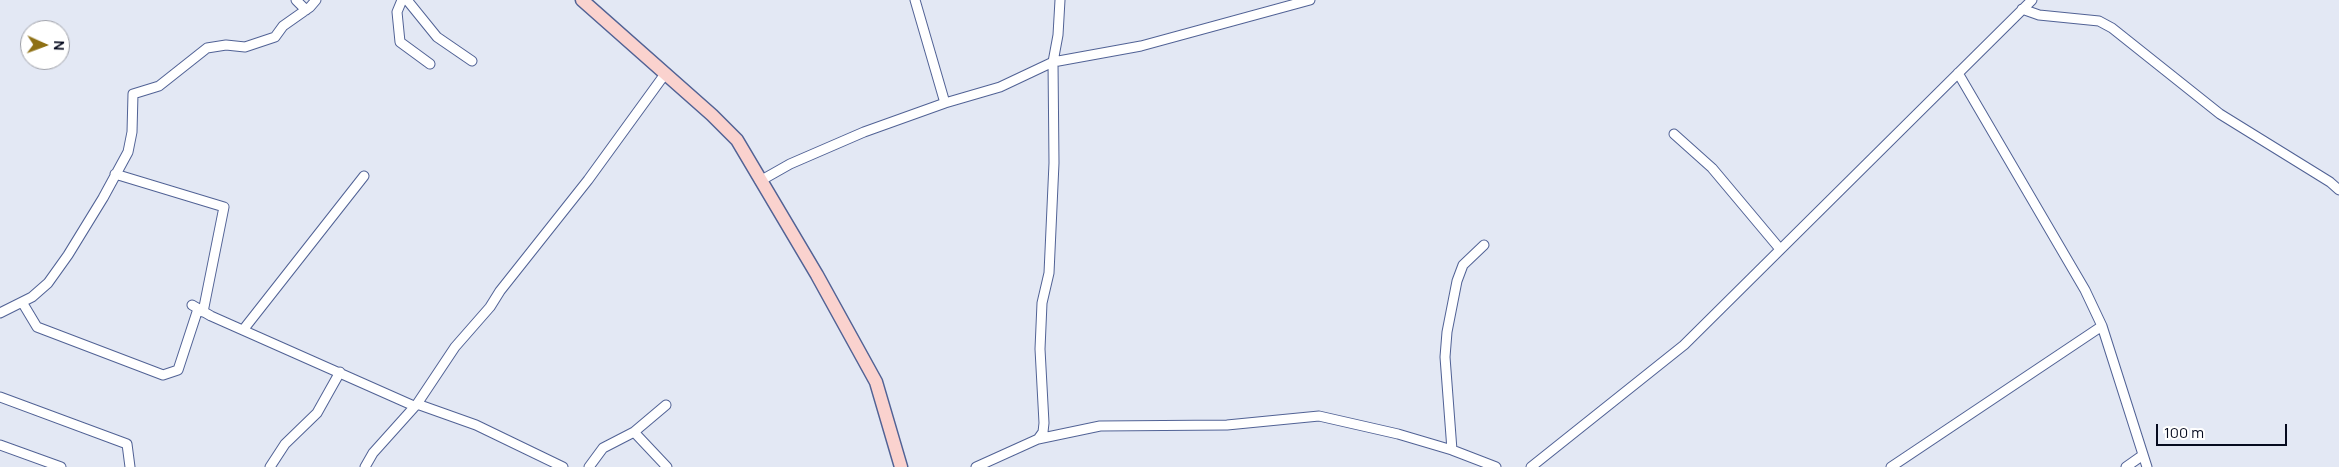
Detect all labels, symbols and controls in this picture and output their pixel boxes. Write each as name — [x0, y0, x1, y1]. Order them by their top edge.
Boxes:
north arrow — [20, 20, 70, 70]
text: N — [50, 40, 69, 51]
scale bar — [2159, 414, 2290, 446]
text: 100 m — [2164, 422, 2204, 443]

